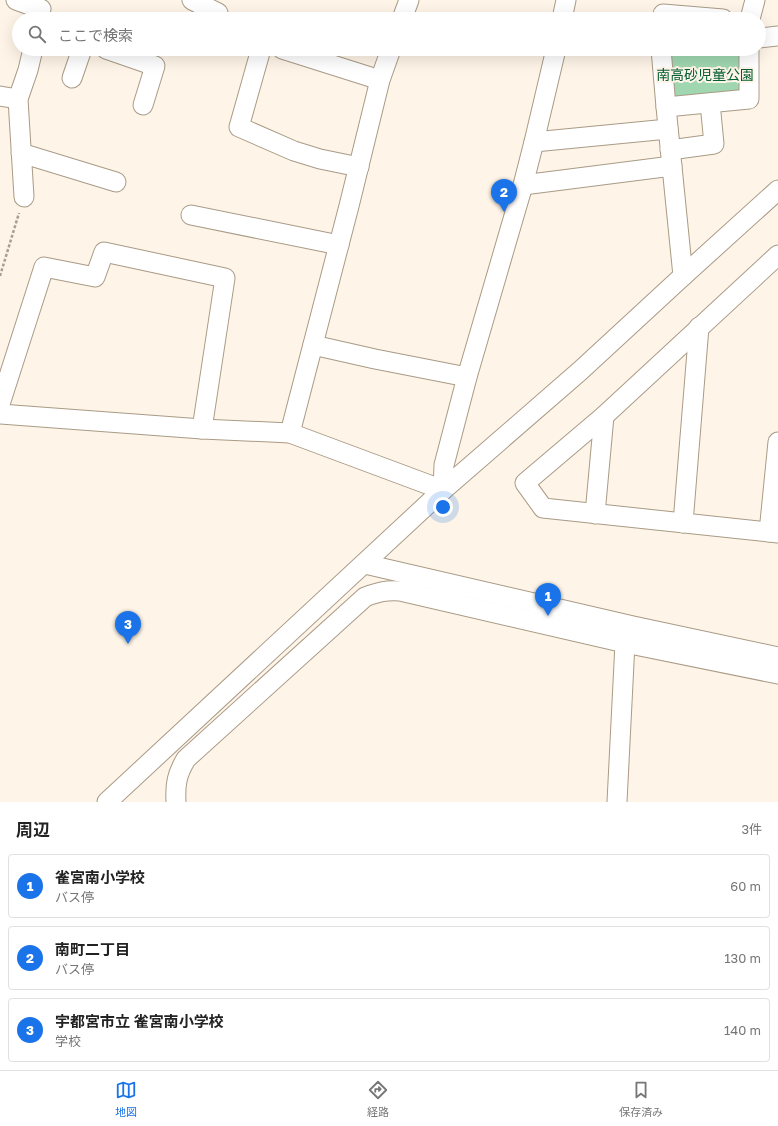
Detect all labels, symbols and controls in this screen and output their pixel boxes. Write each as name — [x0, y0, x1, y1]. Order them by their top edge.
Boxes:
search box — [12, 12, 766, 56]
icon: search — [26, 23, 48, 45]
text: ここで検索 — [58, 26, 133, 44]
park label: 南高砂児童公園 — [656, 66, 754, 83]
pin: 2 — [491, 179, 517, 212]
your location — [433, 497, 453, 517]
pin: 1 — [535, 583, 561, 616]
pin: 3 — [115, 611, 141, 644]
text: 周辺 — [16, 819, 50, 840]
text: 3件 — [741, 821, 762, 837]
text: 雀宮南小学校 — [55, 868, 145, 886]
text: 1 — [27, 878, 33, 894]
text: 60 m — [730, 878, 761, 894]
text: バス停 — [55, 889, 94, 905]
text: 南町二丁目 — [55, 940, 130, 958]
text: 2 — [26, 950, 34, 966]
text: 130 m — [724, 950, 761, 966]
text: バス停 — [55, 961, 94, 977]
text: 宇都宮市立 雀宮南小学校 — [55, 1012, 224, 1030]
text: 3 — [26, 1022, 34, 1038]
text: 140 m — [724, 1022, 761, 1038]
text: 学校 — [55, 1033, 81, 1049]
tab: 地図 — [115, 1079, 137, 1119]
tab: 経路 — [367, 1079, 389, 1119]
tab: 保存済み — [619, 1079, 663, 1119]

